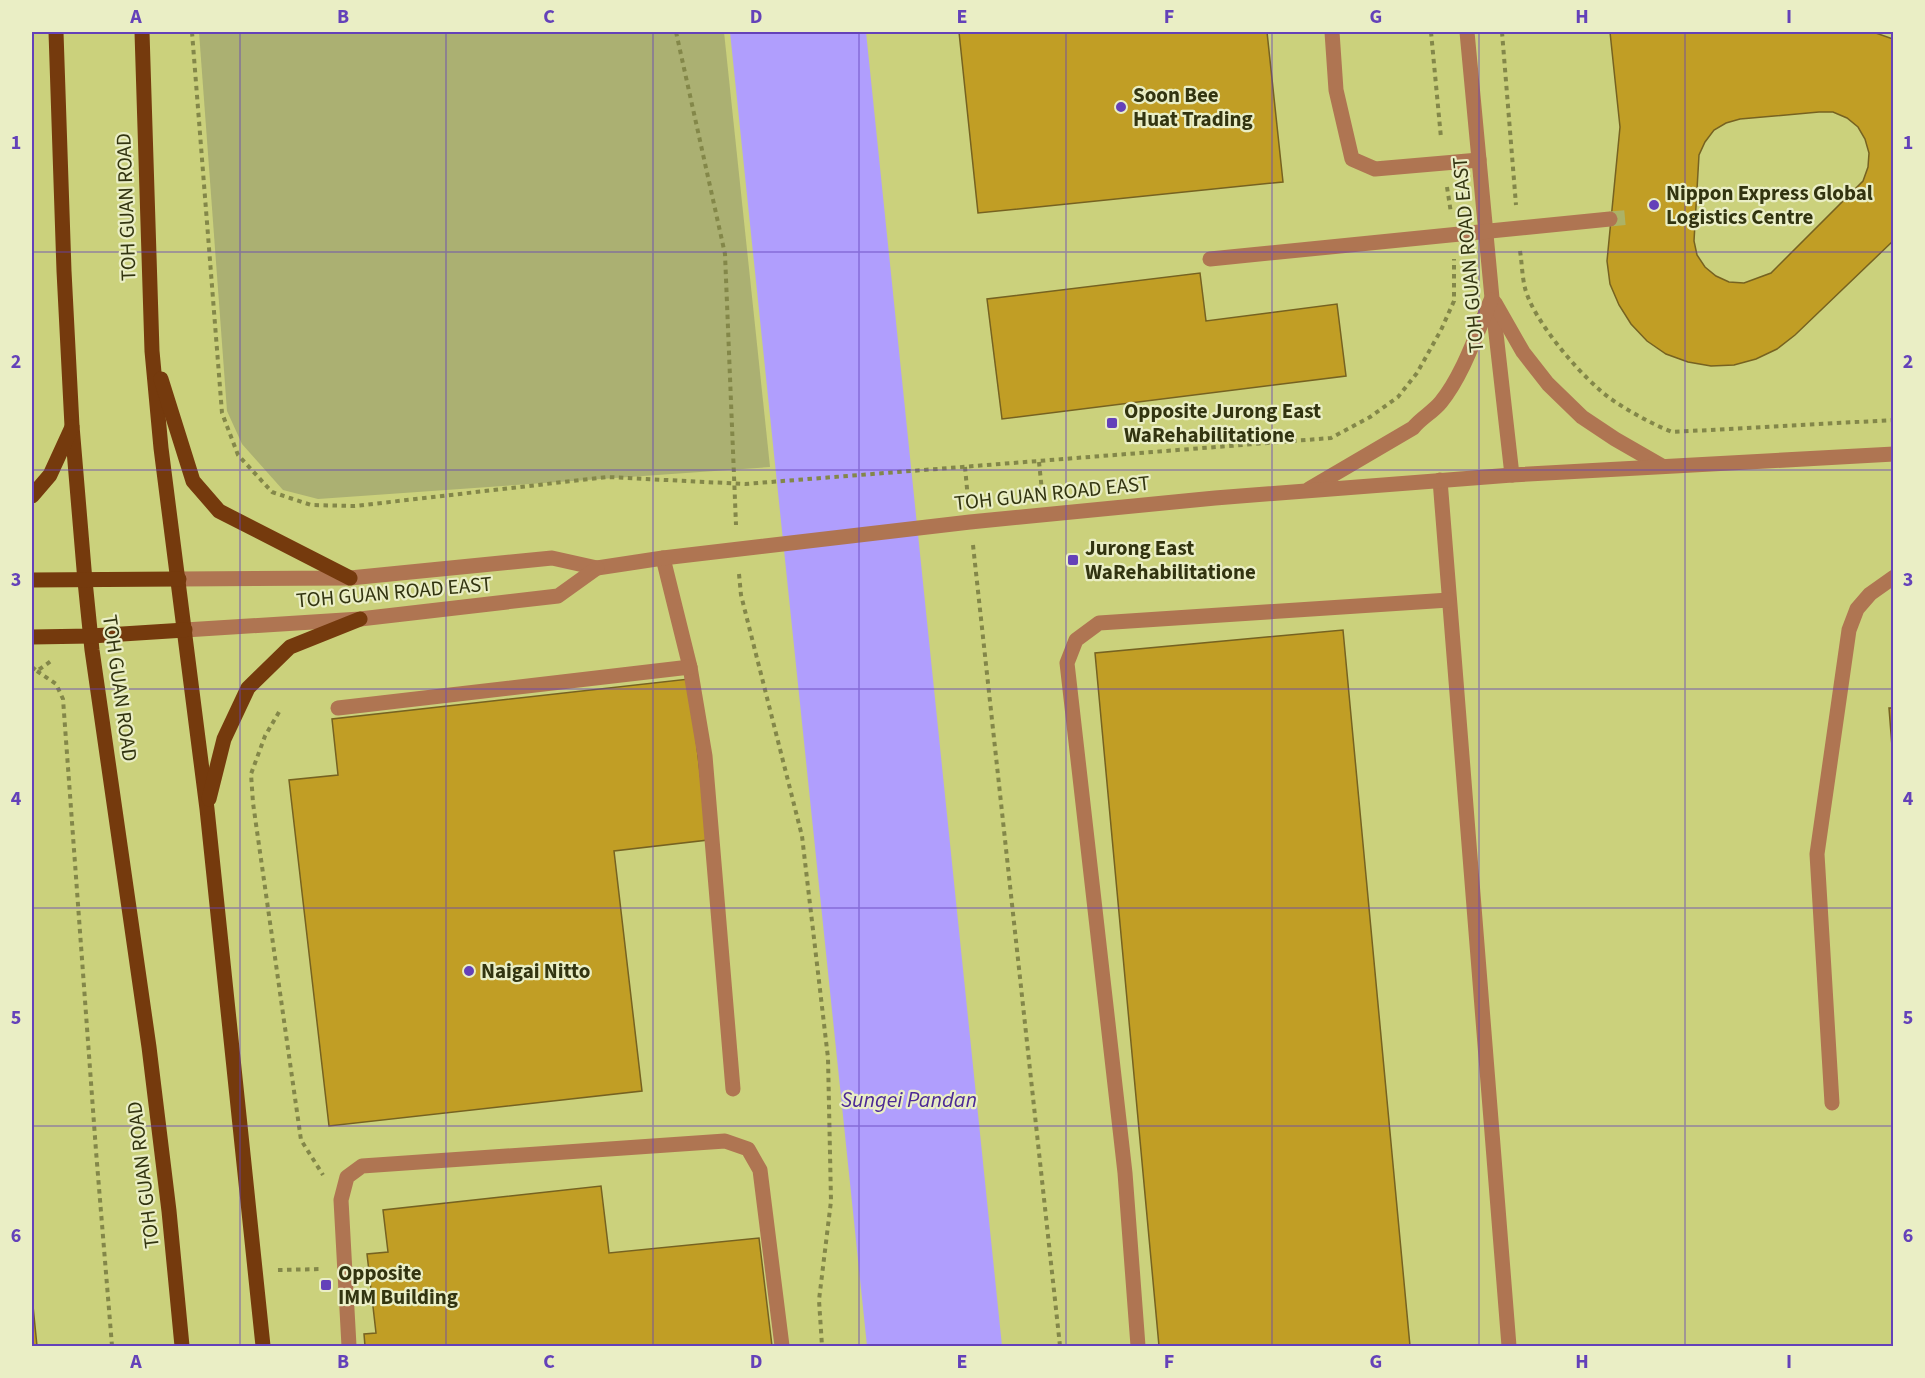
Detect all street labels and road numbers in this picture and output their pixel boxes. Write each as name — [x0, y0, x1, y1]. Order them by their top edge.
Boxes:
street label: TOH GUAN ROAD — [108, 133, 144, 281]
street label: TOH GUAN ROAD EAST — [1444, 156, 1492, 354]
street label: TOH GUAN ROAD EAST — [953, 468, 1151, 518]
street label: TOH GUAN ROAD EAST — [295, 568, 493, 616]
street label: TOH GUAN ROAD — [95, 613, 145, 763]
street label: TOH GUAN ROAD — [119, 1100, 167, 1250]

